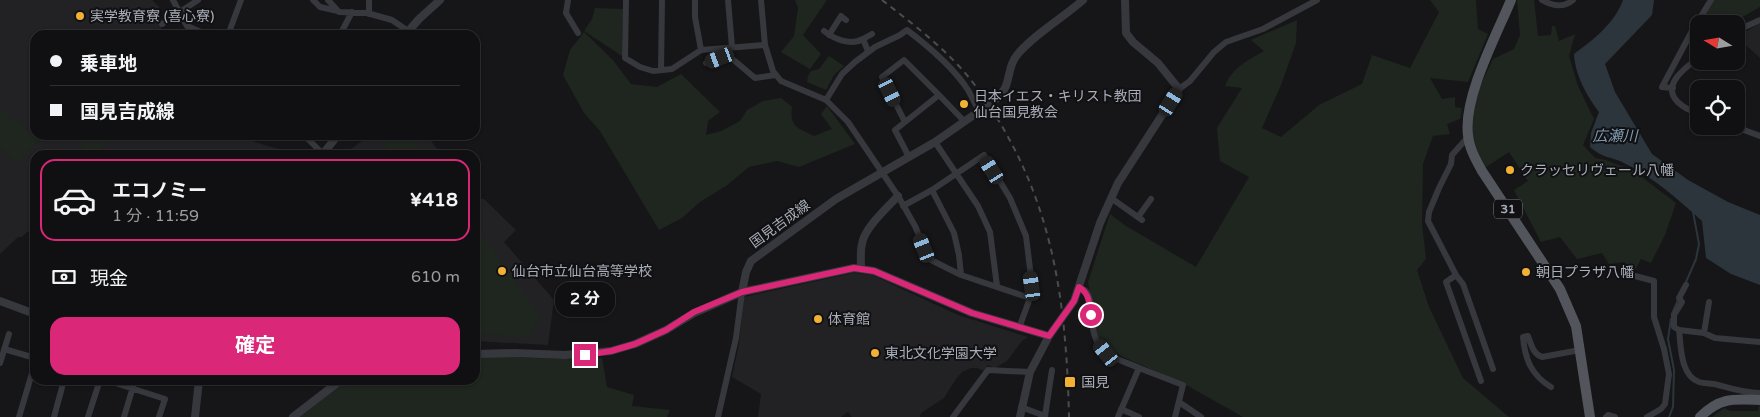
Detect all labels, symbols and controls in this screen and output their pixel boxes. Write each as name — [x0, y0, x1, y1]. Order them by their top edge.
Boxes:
place label: 実学教育寮 (喜心寮) — [90, 8, 214, 25]
marker: 実学教育寮 (喜心寮) — [74, 10, 86, 22]
north arrow — [1690, 15, 1745, 70]
map controls — [1690, 15, 1745, 135]
car — [703, 46, 736, 70]
text: 乗車地 — [80, 53, 137, 75]
car — [876, 75, 903, 109]
button: locate — [1690, 80, 1745, 135]
car — [1156, 85, 1185, 119]
place label: 日本イエス・キリスト教団 仙台国見教会 — [974, 88, 1142, 121]
marker: 日本イエス・キリスト教団 仙台国見教会 — [958, 98, 970, 110]
text: 国見吉成線 — [80, 101, 175, 123]
water label: 広瀬川 — [1592, 127, 1639, 145]
car — [977, 153, 1006, 187]
place label: クラッセリヴェール八幡 — [1520, 162, 1674, 179]
marker: クラッセリヴェール八幡 — [1504, 164, 1516, 176]
icon: car — [52, 178, 97, 223]
text: エコノミー — [112, 180, 207, 202]
text: ¥418 — [410, 189, 458, 211]
street label: 国見吉成線 — [747, 197, 813, 251]
road number: 31 — [1494, 200, 1522, 218]
text: 1 分 · 11:59 — [112, 206, 199, 226]
car — [911, 231, 936, 265]
icon: cash — [50, 263, 78, 291]
place label: 仙台市立仙台高等学校 — [512, 263, 652, 280]
place label: 朝日プラザ八幡 — [1536, 264, 1634, 281]
marker: 仙台市立仙台高等学校 — [496, 265, 508, 277]
marker: 朝日プラザ八幡 — [1520, 266, 1532, 278]
text: 610 m — [411, 267, 460, 287]
text: 現金 — [90, 268, 128, 290]
car — [1022, 270, 1041, 302]
callout: 2 分 — [555, 282, 615, 318]
text: 2 分 — [570, 289, 600, 309]
route start — [1080, 304, 1102, 326]
place label: 体育館 — [828, 311, 870, 328]
marker: 体育館 — [812, 313, 824, 325]
button: 確定 — [50, 317, 460, 375]
car — [1090, 337, 1121, 369]
route end — [574, 344, 596, 366]
place label: 東北文化学園大学 — [885, 345, 997, 362]
marker: 東北文化学園大学 — [869, 347, 881, 359]
place label: 国見 — [1081, 374, 1109, 391]
marker: 国見 — [1063, 375, 1077, 389]

